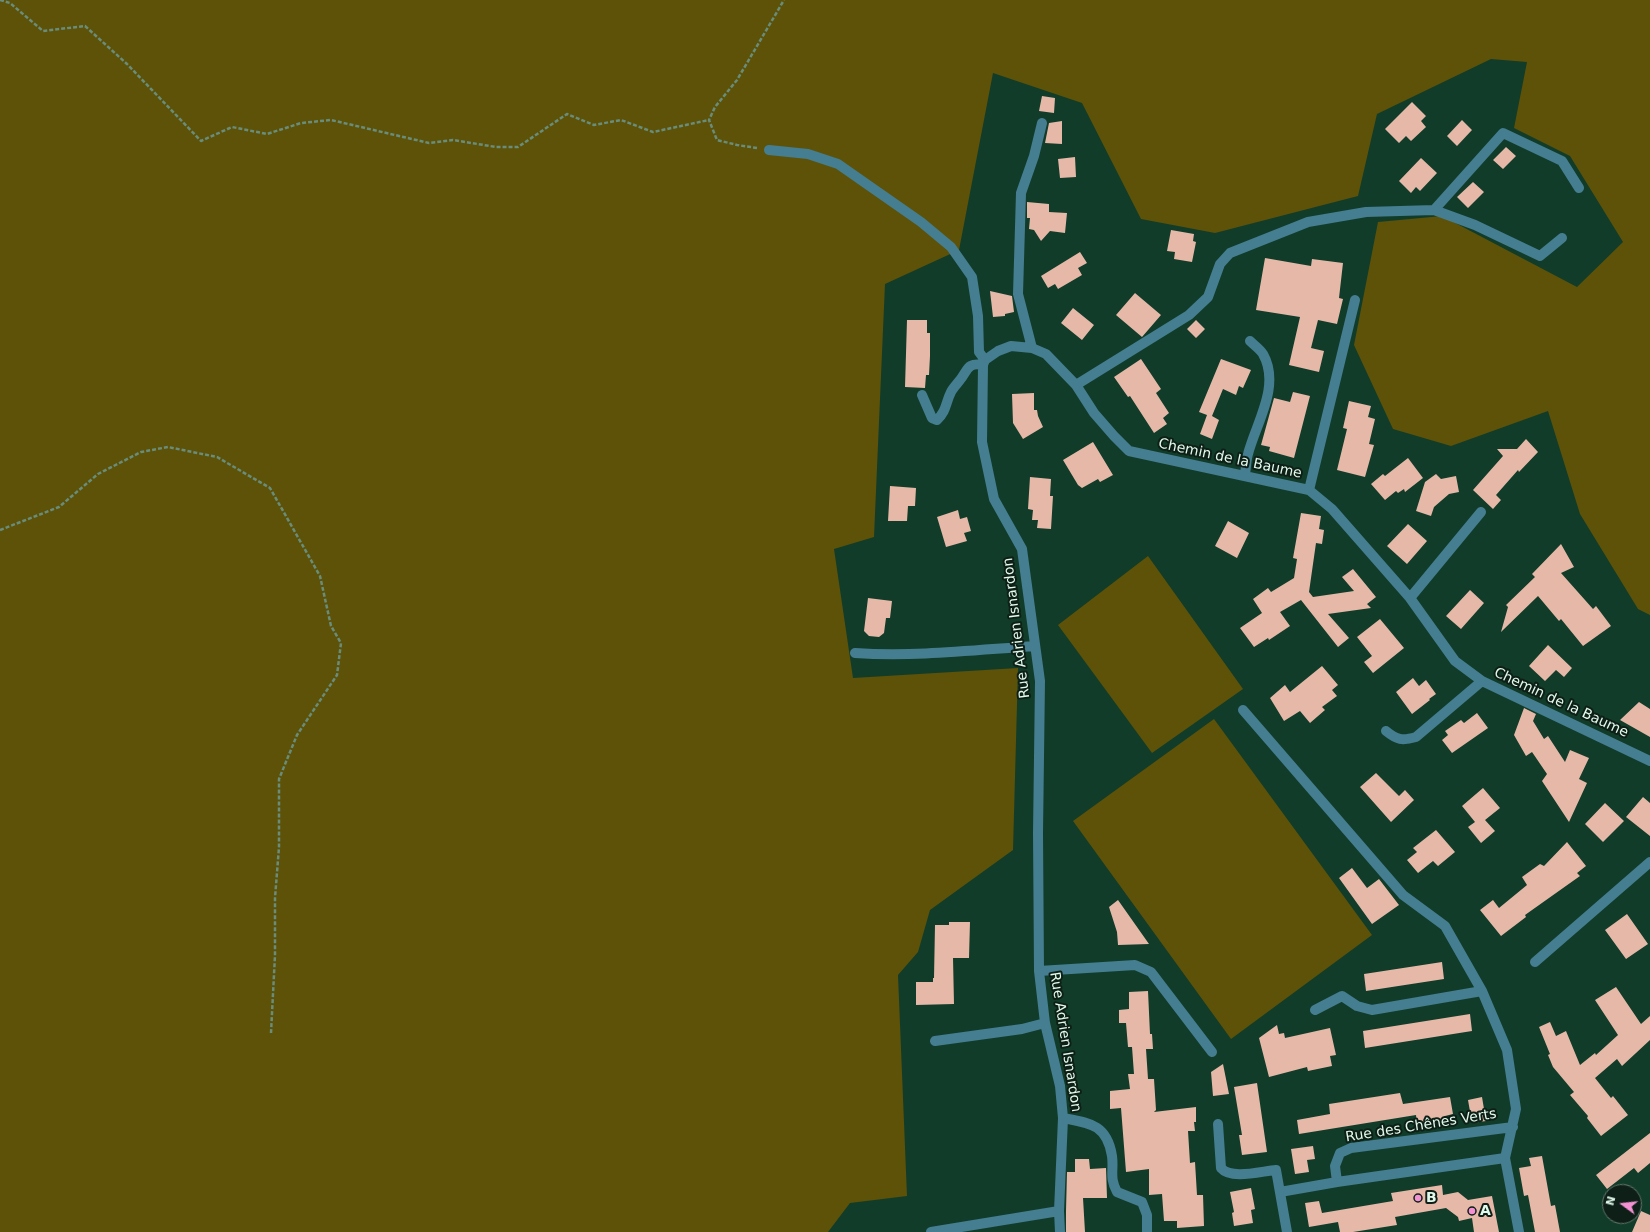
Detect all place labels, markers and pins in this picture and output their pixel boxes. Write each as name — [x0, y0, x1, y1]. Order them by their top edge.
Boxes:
place label: B — [1426, 1190, 1437, 1206]
marker: B — [1413, 1193, 1423, 1203]
place label: A — [1480, 1203, 1491, 1219]
marker: A — [1467, 1206, 1477, 1216]

